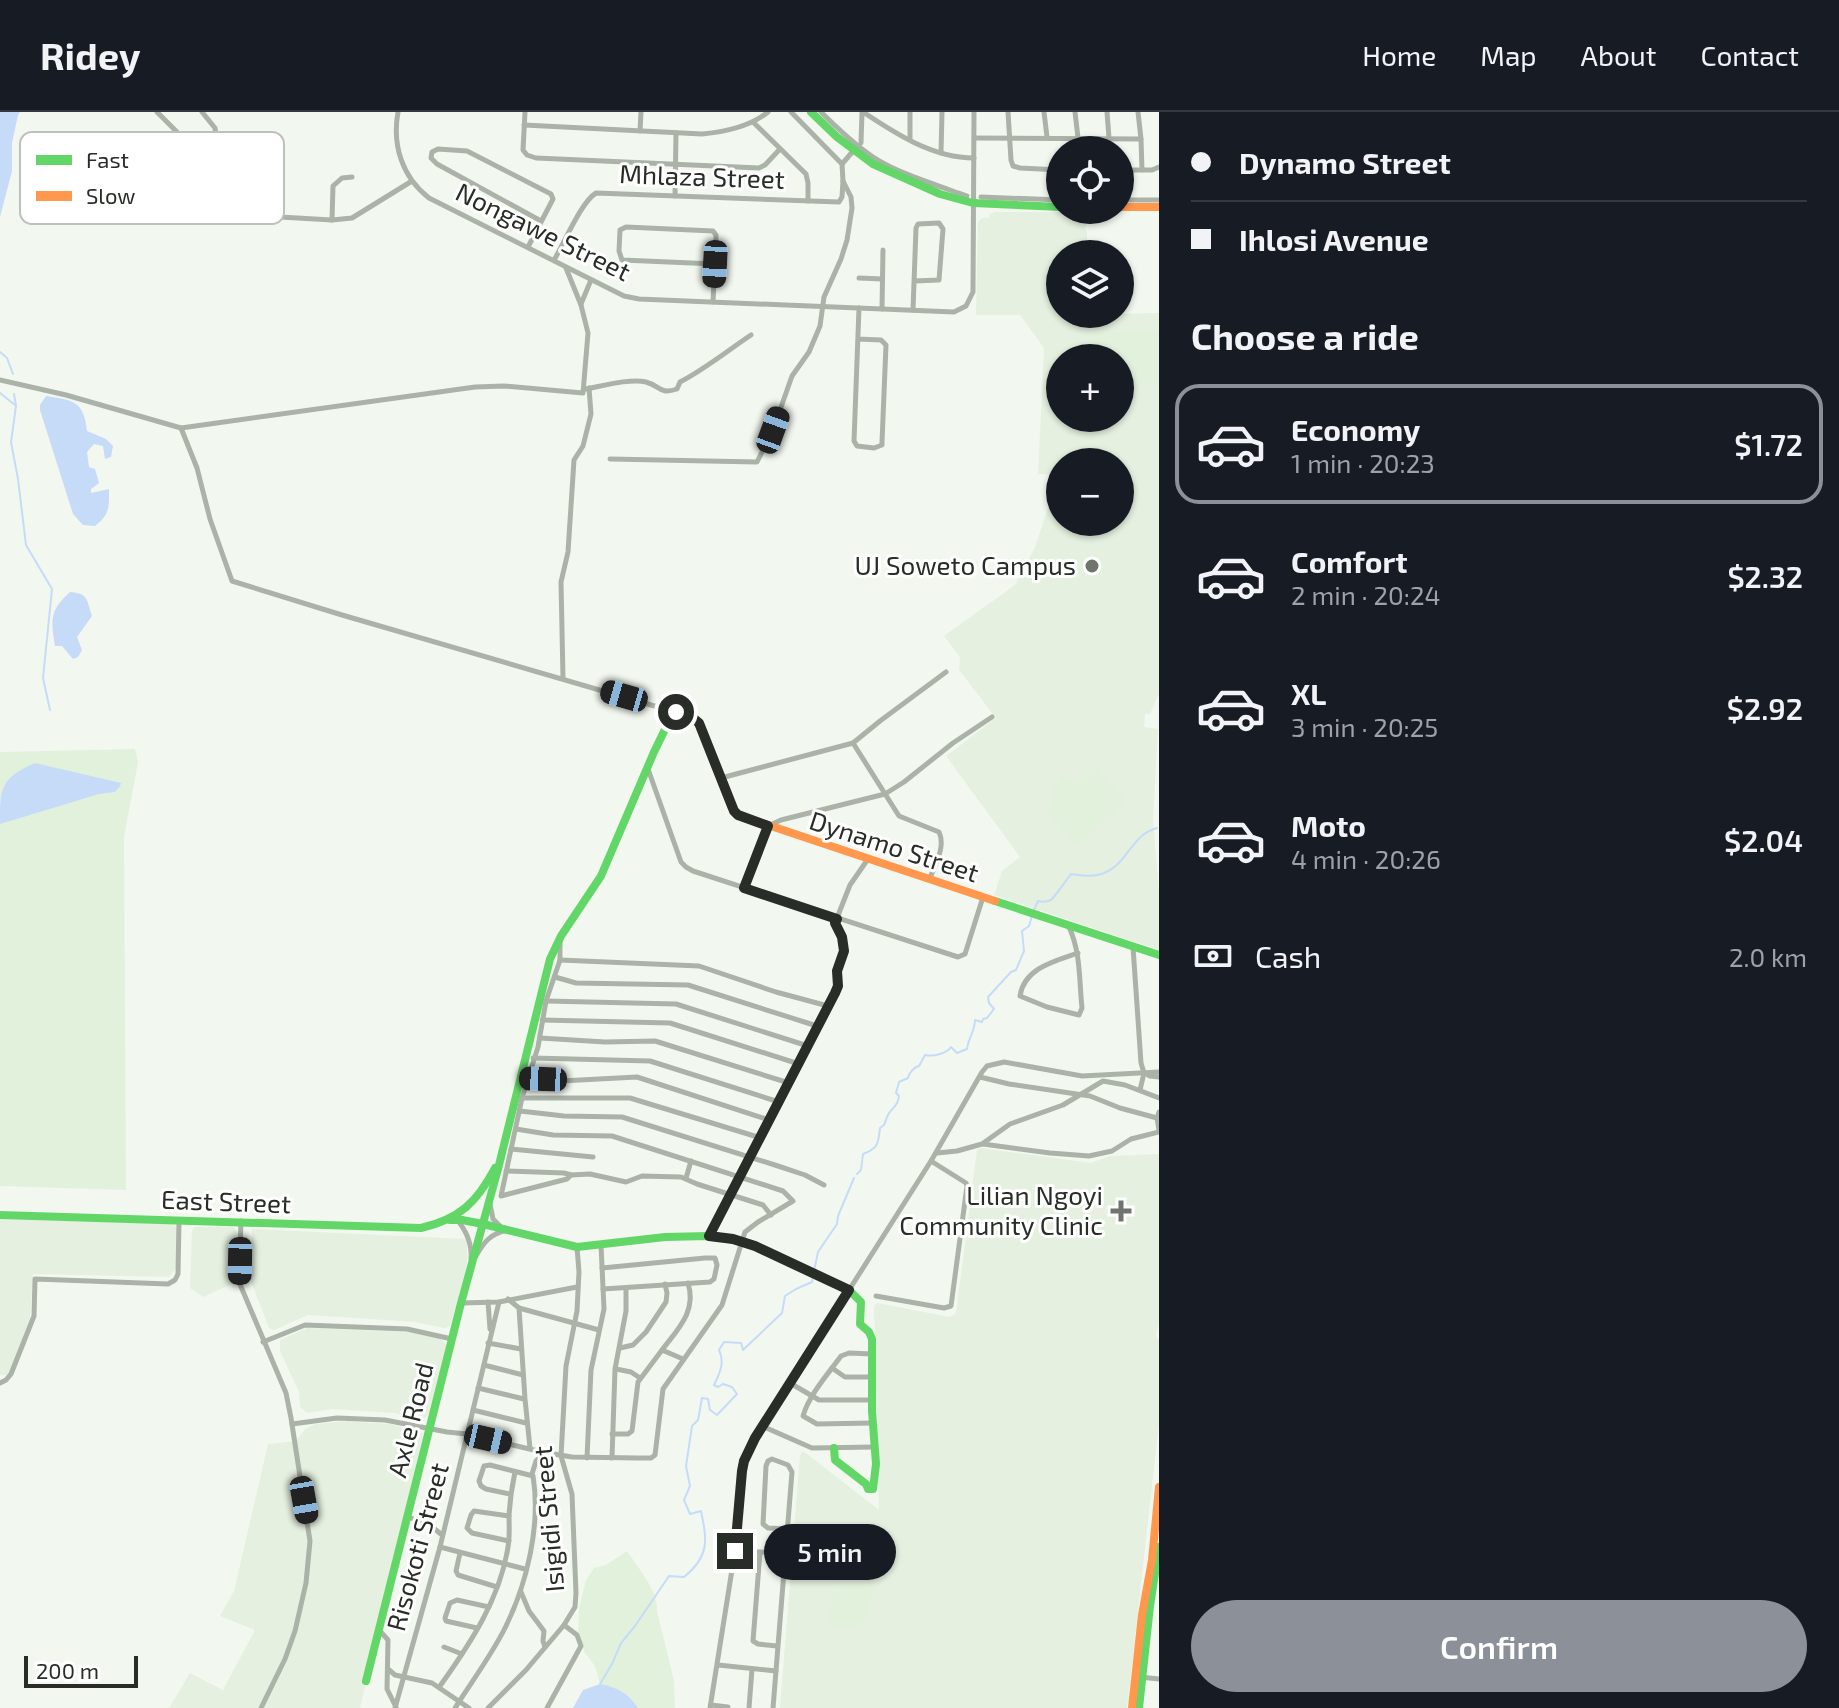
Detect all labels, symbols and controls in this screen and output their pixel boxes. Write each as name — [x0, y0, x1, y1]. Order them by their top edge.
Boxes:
text: Ridey — [40, 32, 141, 78]
text: Home — [1362, 38, 1436, 72]
text: Map — [1480, 38, 1537, 72]
text: About — [1581, 38, 1656, 72]
text: Contact — [1700, 38, 1799, 72]
legend — [20, 132, 284, 224]
map controls — [1046, 136, 1134, 536]
button: locate — [1046, 136, 1134, 224]
text: Dynamo Street — [1239, 144, 1451, 180]
text: Fast — [86, 146, 129, 172]
street label: Mhlaza Street — [619, 157, 785, 194]
street label: Nongawe Street — [451, 175, 636, 286]
text: Slow — [86, 182, 135, 208]
text: Ihlosi Avenue — [1239, 221, 1429, 257]
car — [702, 239, 728, 289]
button: layers — [1046, 240, 1134, 328]
text: Choose a ride — [1191, 314, 1419, 357]
button: + — [1046, 344, 1134, 432]
car — [754, 403, 792, 457]
icon: car — [1195, 408, 1267, 480]
text: Economy — [1291, 411, 1420, 447]
text: $1.72 — [1734, 426, 1803, 462]
text: 1 min · 20:23 — [1291, 447, 1435, 478]
button: − — [1046, 448, 1134, 536]
icon: car — [1195, 540, 1267, 612]
text: Comfort — [1291, 543, 1408, 579]
place label: UJ Soweto Campus — [854, 549, 1076, 580]
marker: UJ Soweto Campus — [1083, 557, 1101, 575]
text: $2.32 — [1727, 558, 1803, 594]
text: 2 min · 20:24 — [1291, 579, 1441, 610]
icon: car — [1195, 672, 1267, 744]
text: XL — [1291, 675, 1326, 711]
car — [598, 678, 650, 714]
text: $2.92 — [1727, 690, 1803, 726]
route start — [658, 694, 694, 730]
text: 3 min · 20:25 — [1291, 711, 1438, 742]
street label: Dynamo Street — [806, 804, 983, 888]
icon: car — [1195, 804, 1267, 876]
text: Moto — [1291, 807, 1366, 843]
text: $2.04 — [1724, 822, 1803, 858]
text: 4 min · 20:26 — [1291, 843, 1441, 874]
icon: cash — [1191, 934, 1235, 978]
text: Cash — [1255, 938, 1321, 974]
text: 2.0 km — [1729, 941, 1807, 972]
car — [519, 1066, 567, 1092]
place label: Lilian Ngoyi Community Clinic — [899, 1179, 1103, 1240]
street label: East Street — [161, 1183, 292, 1218]
marker: Lilian Ngoyi Community Clinic — [1110, 1200, 1132, 1222]
car — [228, 1237, 252, 1285]
street label: Axle Road — [380, 1359, 439, 1480]
car — [462, 1422, 514, 1456]
street label: Isigidi Street — [526, 1445, 569, 1594]
street label: Risokoti Street — [379, 1459, 454, 1634]
car — [288, 1474, 320, 1526]
callout: 5 min — [763, 1523, 895, 1579]
route end — [717, 1533, 753, 1569]
text: 5 min — [797, 1536, 863, 1567]
button: Confirm — [1191, 1600, 1807, 1692]
scale bar — [24, 1652, 138, 1688]
text: 200 m — [36, 1657, 99, 1683]

